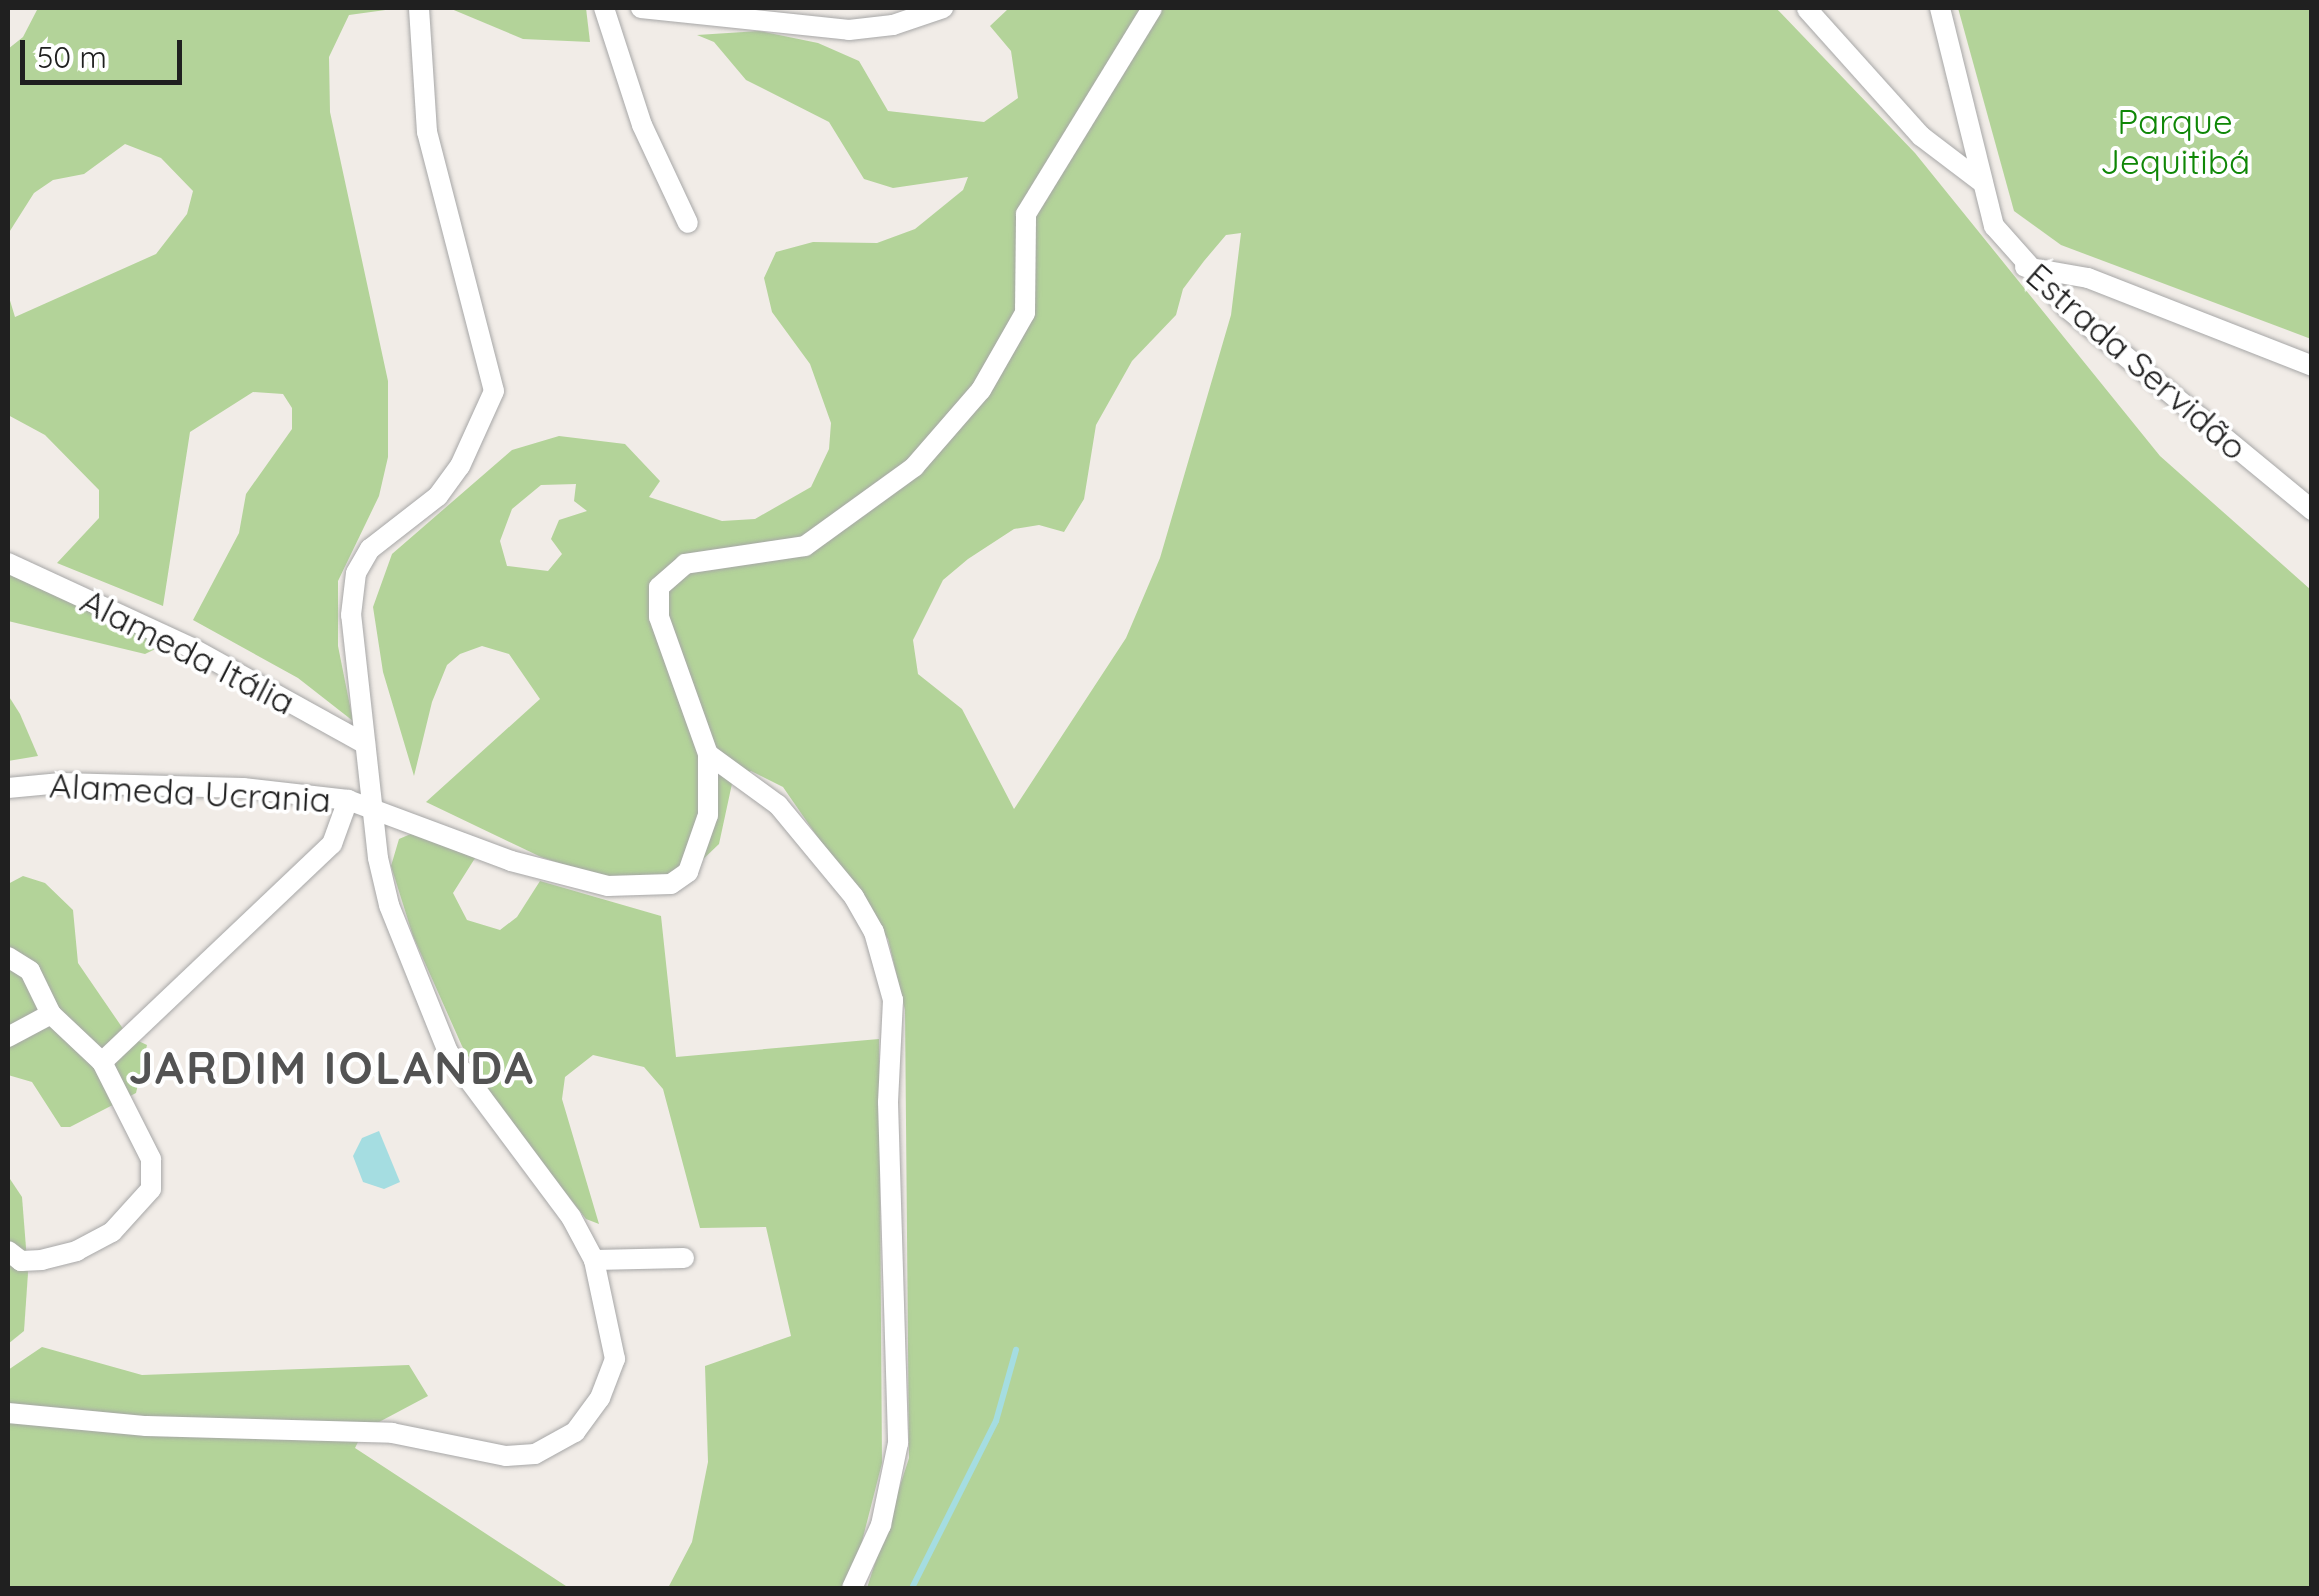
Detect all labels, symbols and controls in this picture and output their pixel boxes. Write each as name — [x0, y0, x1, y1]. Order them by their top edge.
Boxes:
scale bar — [25, 20, 188, 82]
text: 50 m — [37, 38, 107, 76]
park label: Parque Jequitibá — [2100, 100, 2250, 182]
street label: Estrada Servidão — [2018, 254, 2256, 468]
street label: Alameda Itália — [74, 579, 302, 723]
street label: Alameda Ucrania — [48, 764, 332, 820]
district label: JARDIM IOLANDA — [128, 1041, 536, 1095]

